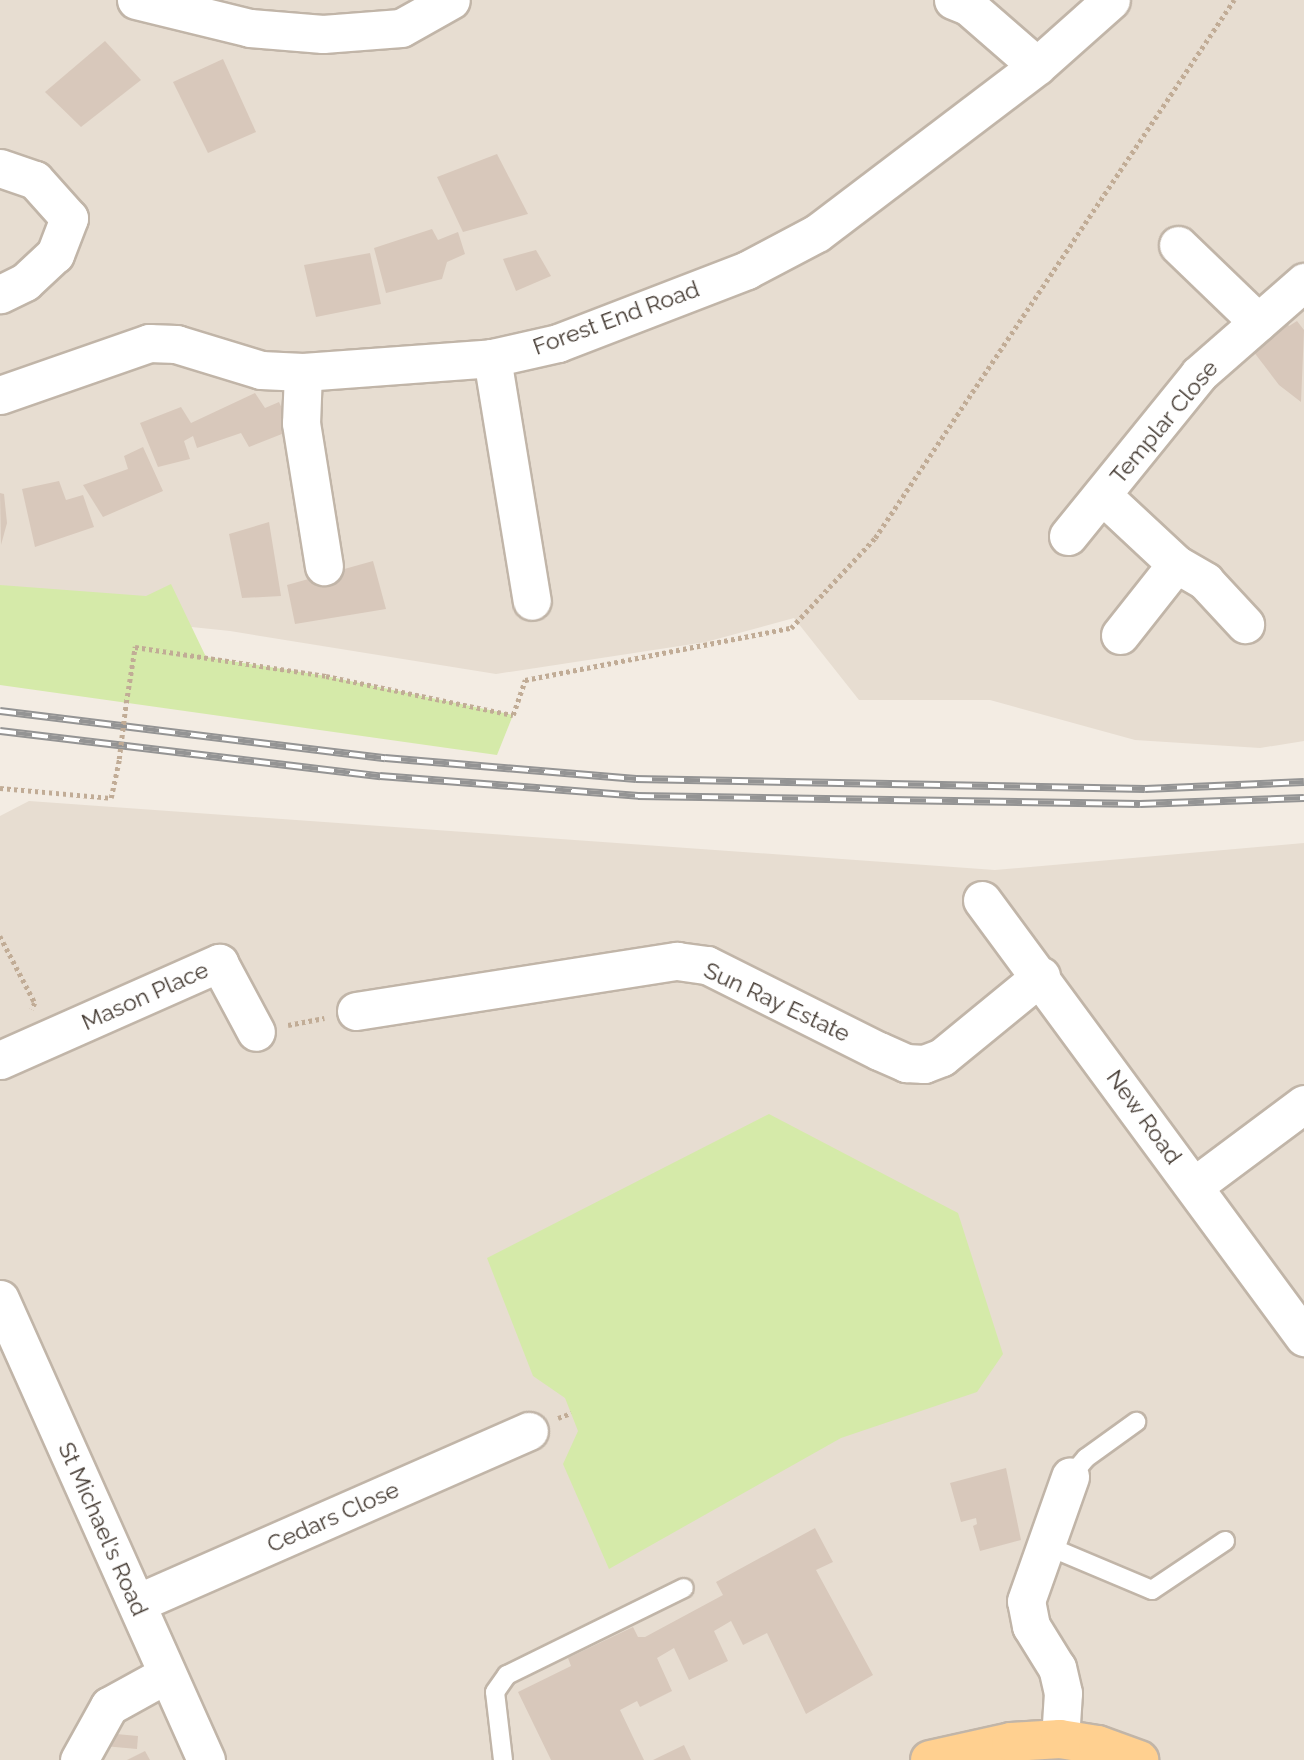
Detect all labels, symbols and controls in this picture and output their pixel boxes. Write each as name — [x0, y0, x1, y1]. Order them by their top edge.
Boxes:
street label: Forest End Road — [529, 275, 703, 361]
street label: Templar Close — [1104, 354, 1224, 490]
street label: Mason Place — [77, 956, 213, 1036]
street label: Sun Ray Estate — [699, 956, 855, 1048]
street label: New Road — [1100, 1064, 1188, 1170]
street label: St Michael's Road — [52, 1438, 154, 1620]
street label: Cedars Close — [263, 1476, 403, 1558]

